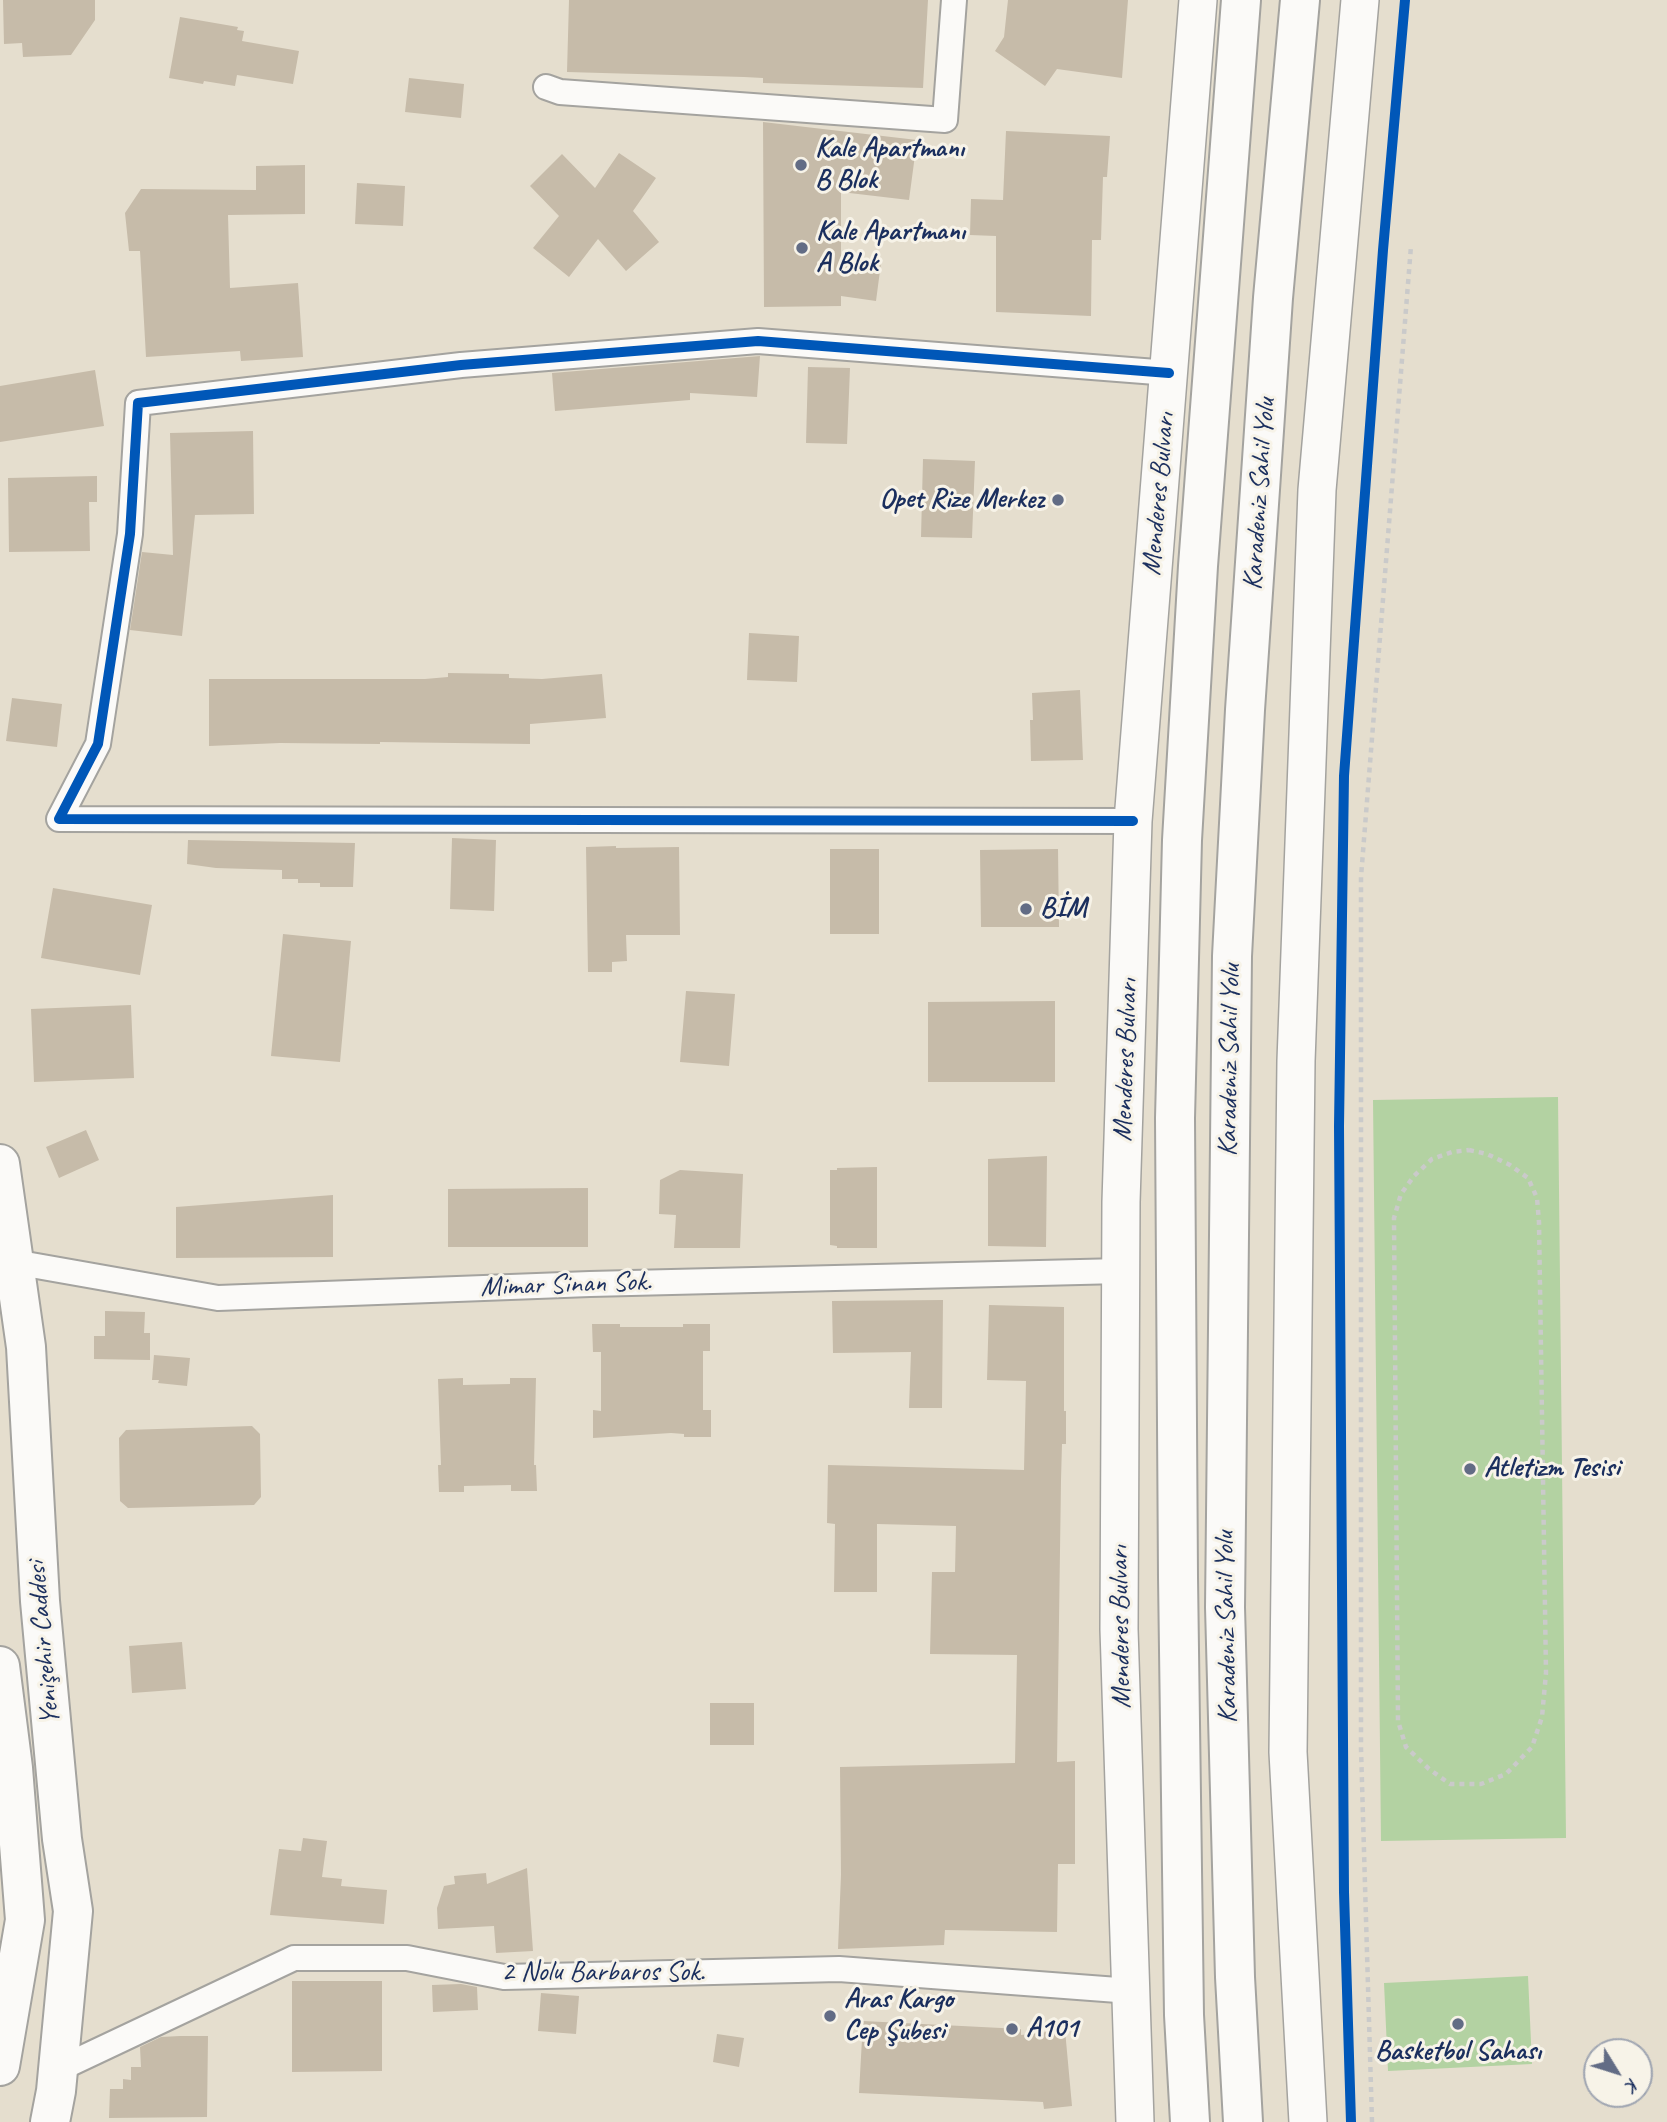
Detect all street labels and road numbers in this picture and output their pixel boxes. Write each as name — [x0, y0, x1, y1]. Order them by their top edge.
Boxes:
street label: Karadeniz Sahil Yolu — [1237, 397, 1283, 591]
street label: Menderes Bulvarı — [1135, 411, 1183, 577]
street label: Karadeniz Sahil Yolu — [1212, 963, 1248, 1157]
street label: Menderes Bulvarı — [1106, 978, 1146, 1142]
street label: Mimar Sinan Sok. — [480, 1265, 652, 1305]
street label: Karadeniz Sahil Yolu — [1209, 1530, 1245, 1724]
street label: Menderes Bulvarı — [1103, 1545, 1139, 1709]
street label: Yenişehir Caddesi — [20, 1560, 68, 1726]
street label: 2 Nolu Barbaros Sok. — [501, 1956, 705, 1990]

